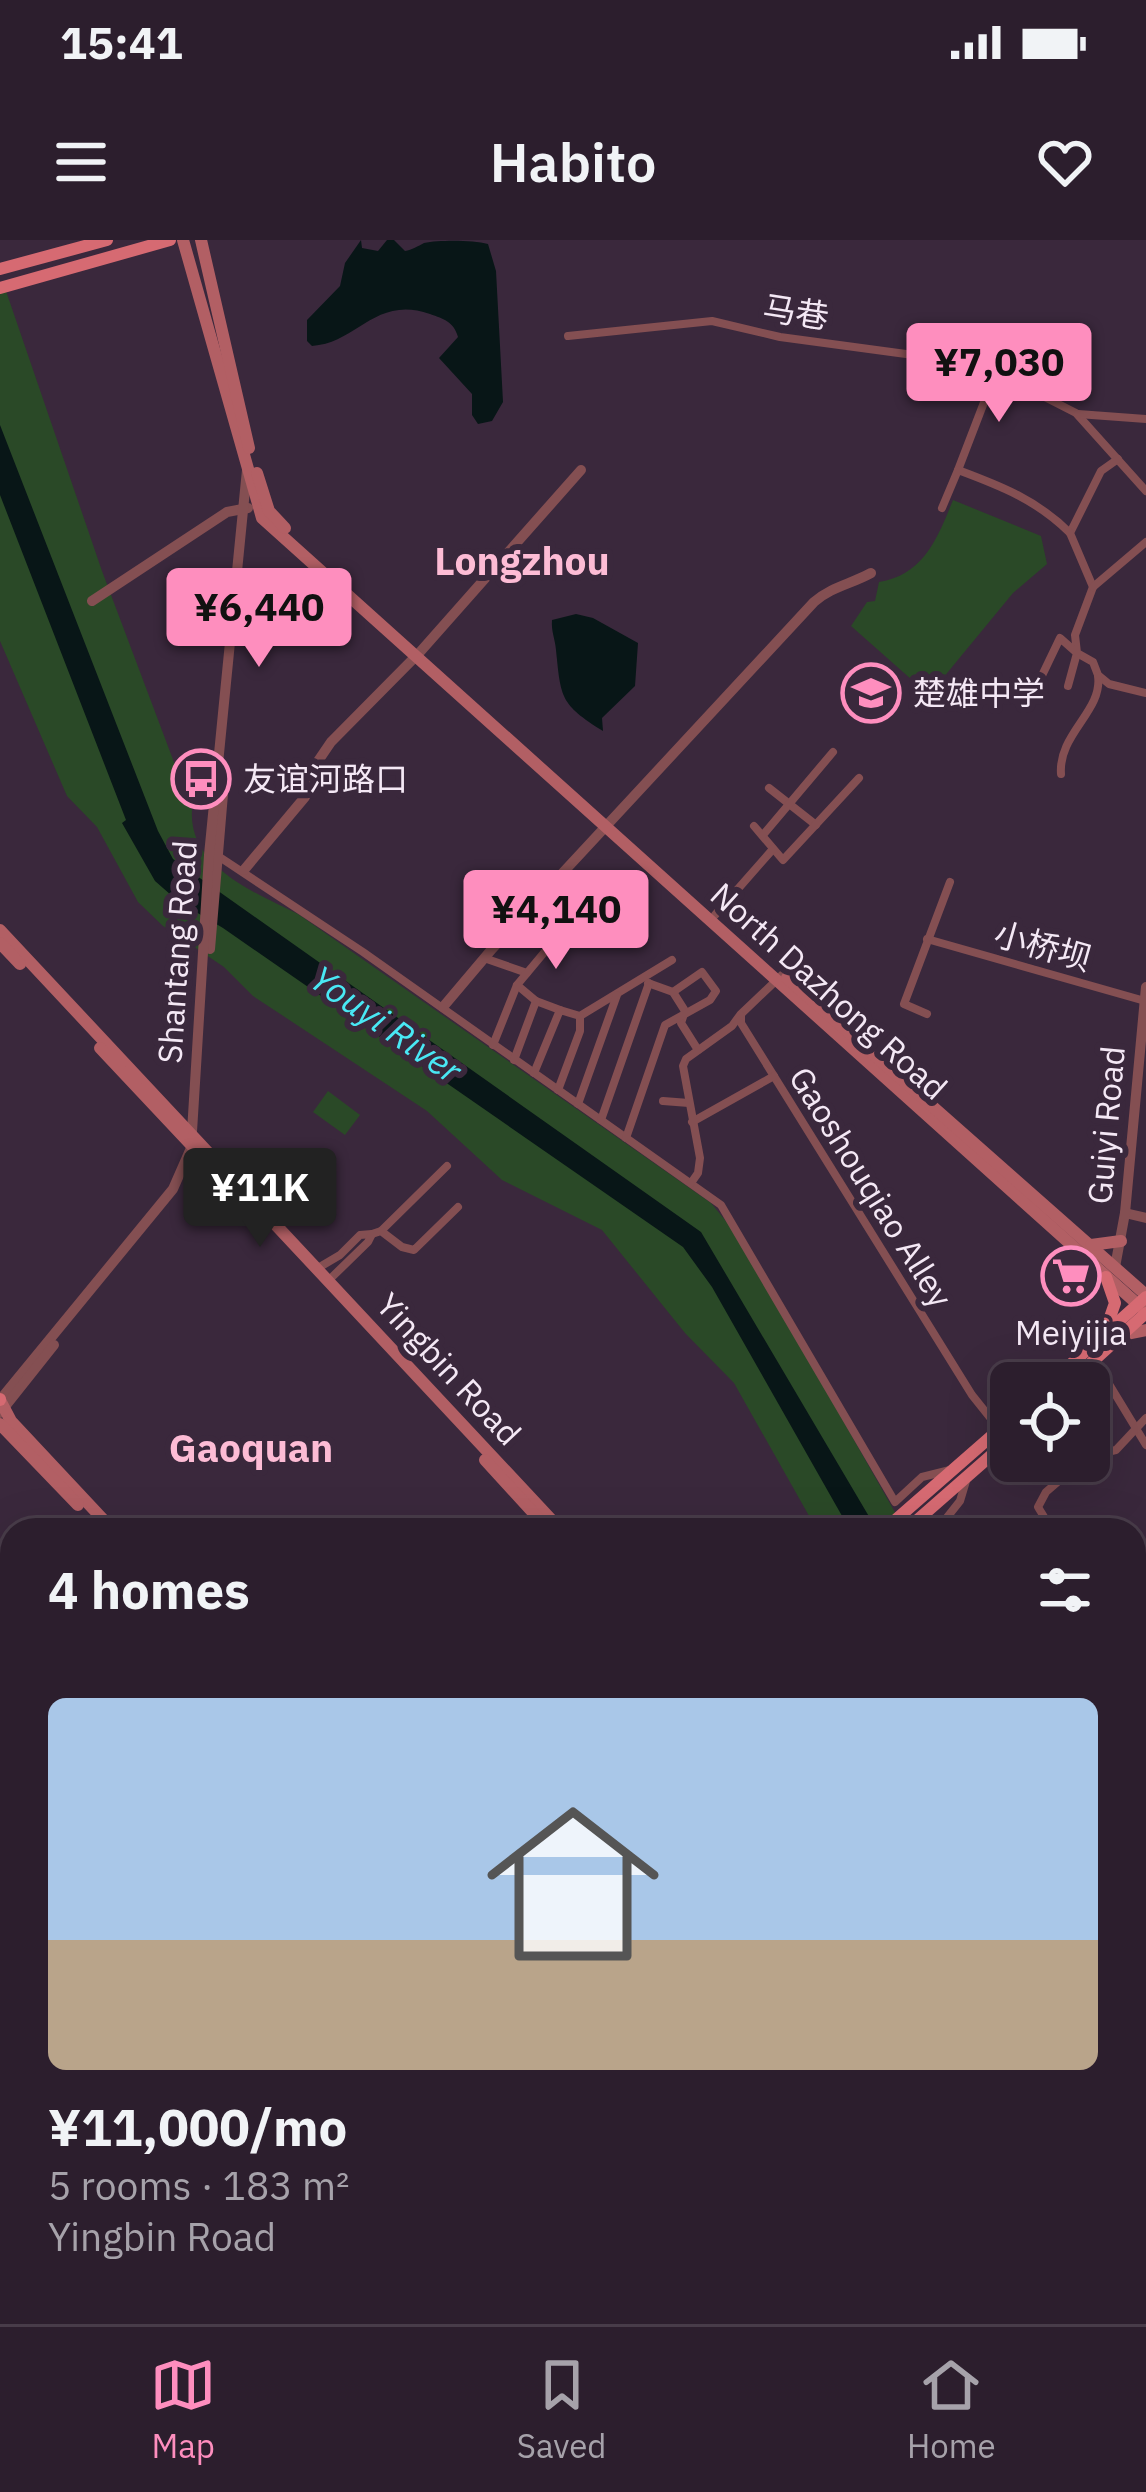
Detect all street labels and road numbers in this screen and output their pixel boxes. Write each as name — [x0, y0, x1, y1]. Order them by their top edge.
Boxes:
street label: 马巷 — [760, 285, 832, 338]
street label: Shantang Road — [147, 839, 206, 1065]
street label: North Dazhong Road — [702, 873, 957, 1108]
street label: 小桥坝 — [990, 911, 1097, 980]
street label: Guiyi Road — [1077, 1044, 1134, 1206]
street label: Gaoshouqiao Alley — [780, 1058, 963, 1315]
street label: Yingbin Road — [368, 1283, 531, 1454]

